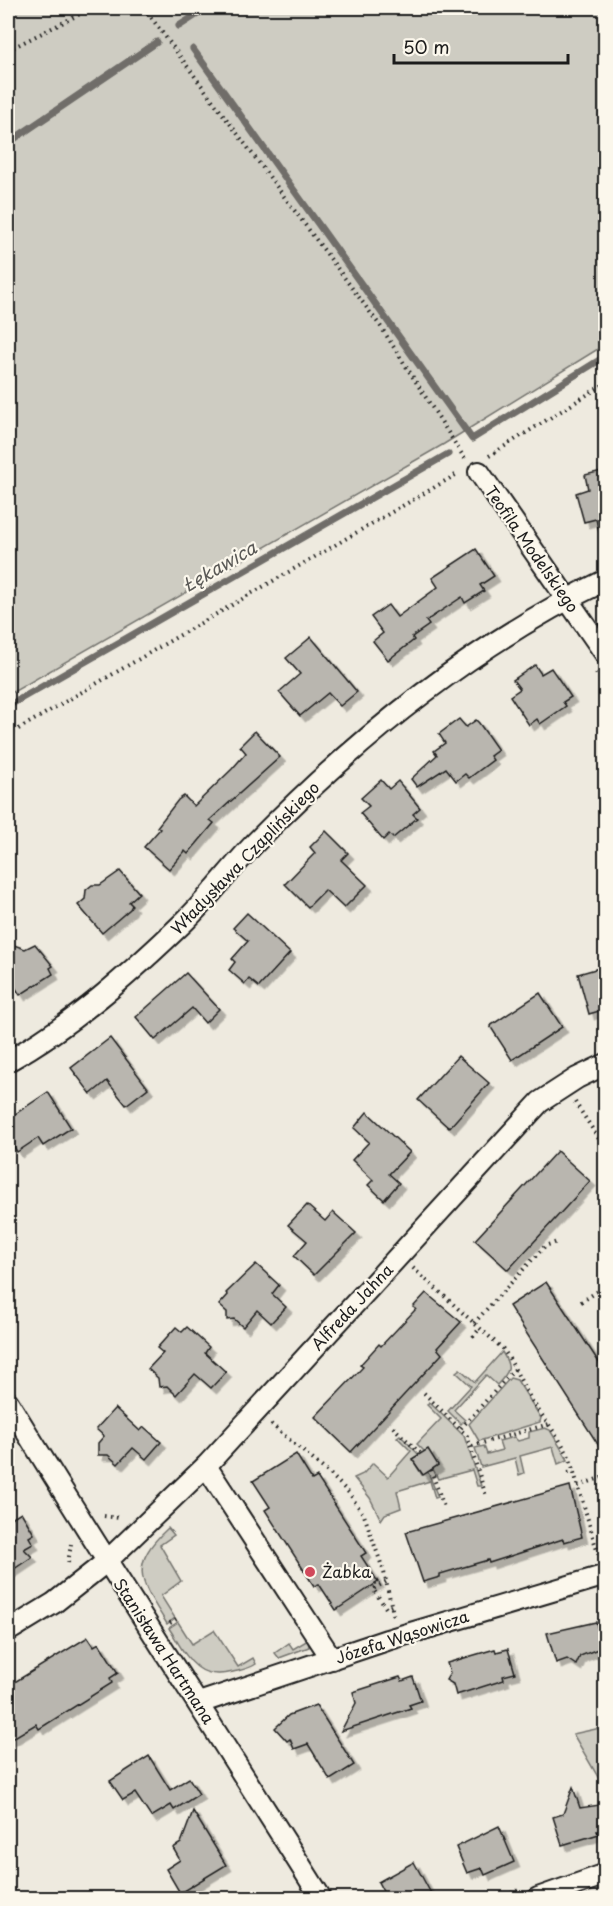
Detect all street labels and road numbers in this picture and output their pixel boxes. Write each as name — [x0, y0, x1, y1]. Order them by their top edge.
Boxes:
street label: Teofila Modelskiego — [480, 480, 586, 617]
street label: Władysława Czaplińskiego — [165, 775, 324, 939]
street label: Alfreda Jahna — [305, 1257, 398, 1355]
street label: Stanisława Hartmana — [109, 1573, 221, 1728]
street label: Józefa Wąsowicza — [332, 1603, 471, 1669]

